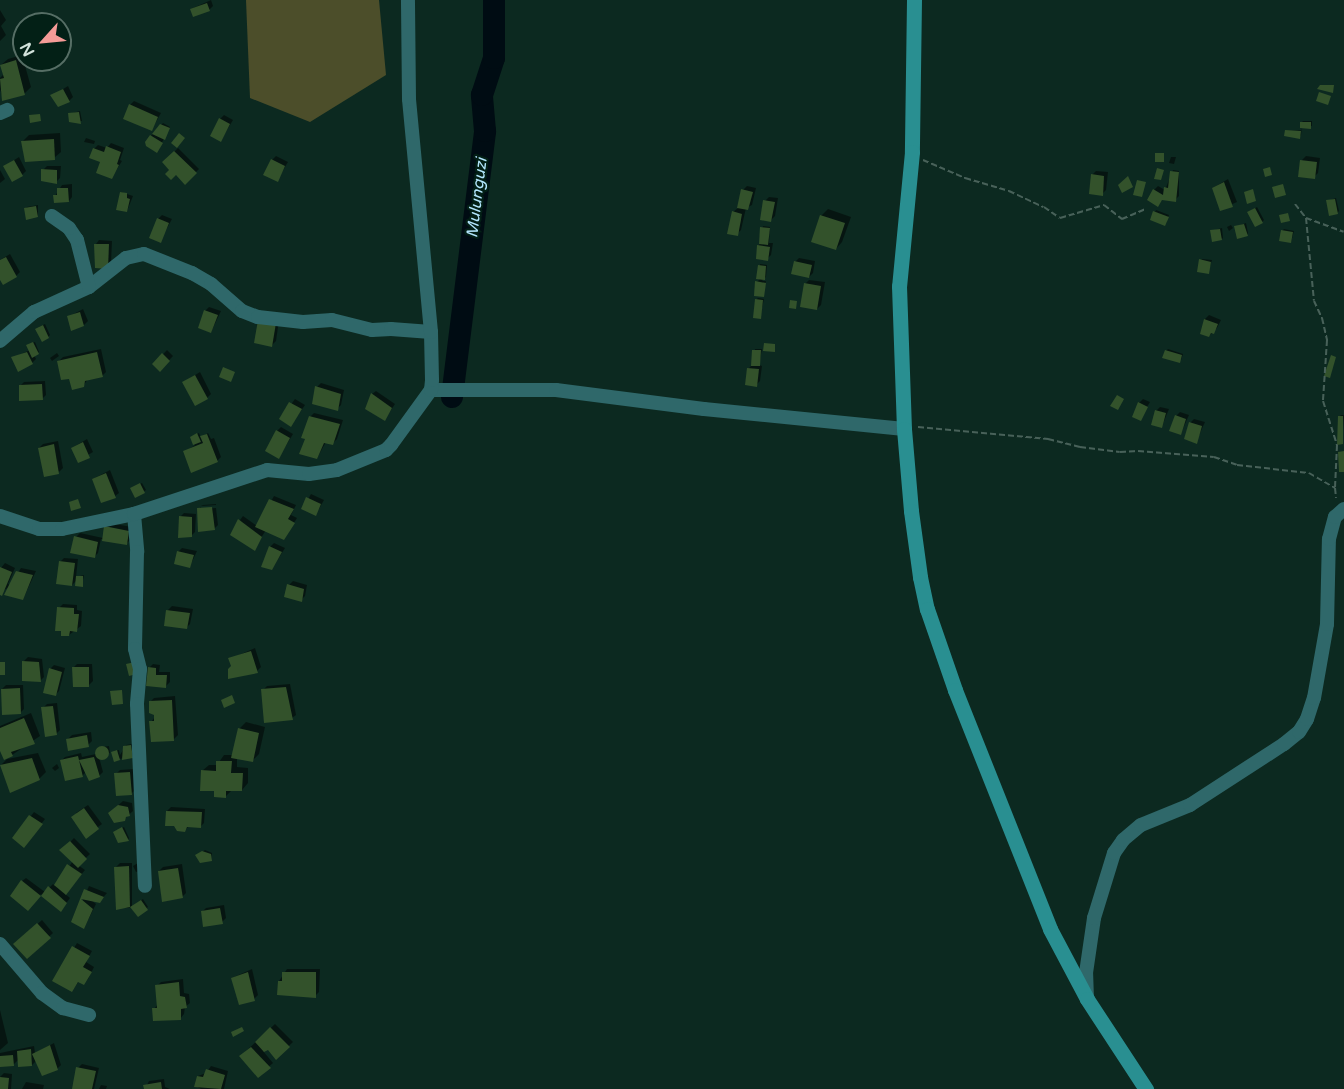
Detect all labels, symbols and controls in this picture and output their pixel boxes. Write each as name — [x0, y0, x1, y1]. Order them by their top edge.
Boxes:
north arrow — [12, 12, 72, 72]
text: N — [16, 39, 40, 60]
water label: Mulunguzi — [463, 157, 491, 239]

